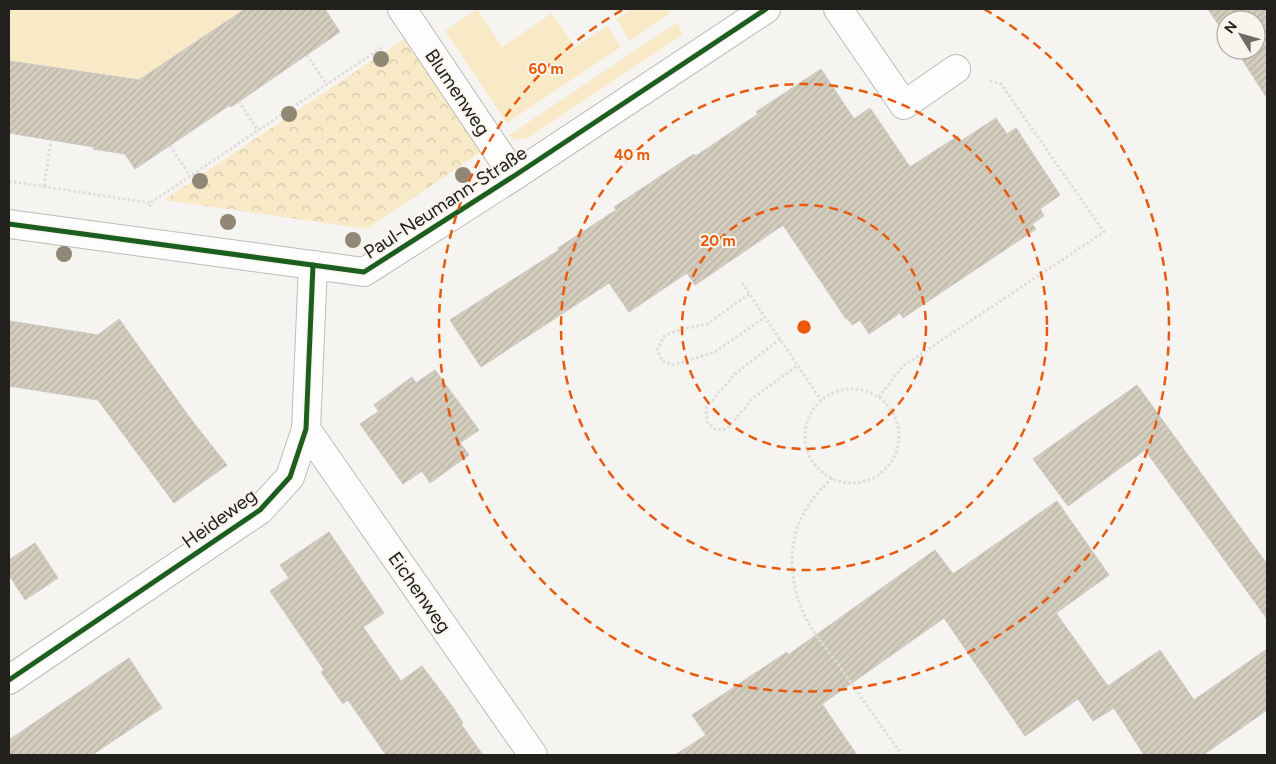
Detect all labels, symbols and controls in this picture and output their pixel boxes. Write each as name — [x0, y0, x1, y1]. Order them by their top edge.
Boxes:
north arrow — [1216, 10, 1266, 60]
text: N — [1221, 18, 1241, 37]
street label: Blumenweg — [420, 45, 495, 140]
text: 60 m — [528, 60, 564, 78]
street label: Paul-Neumann-Straße — [359, 141, 531, 264]
text: 40 m — [614, 146, 650, 164]
text: 20 m — [700, 232, 736, 250]
centre of rings — [795, 318, 813, 336]
street label: Heideweg — [178, 484, 261, 553]
street label: Eichenweg — [383, 547, 456, 637]

